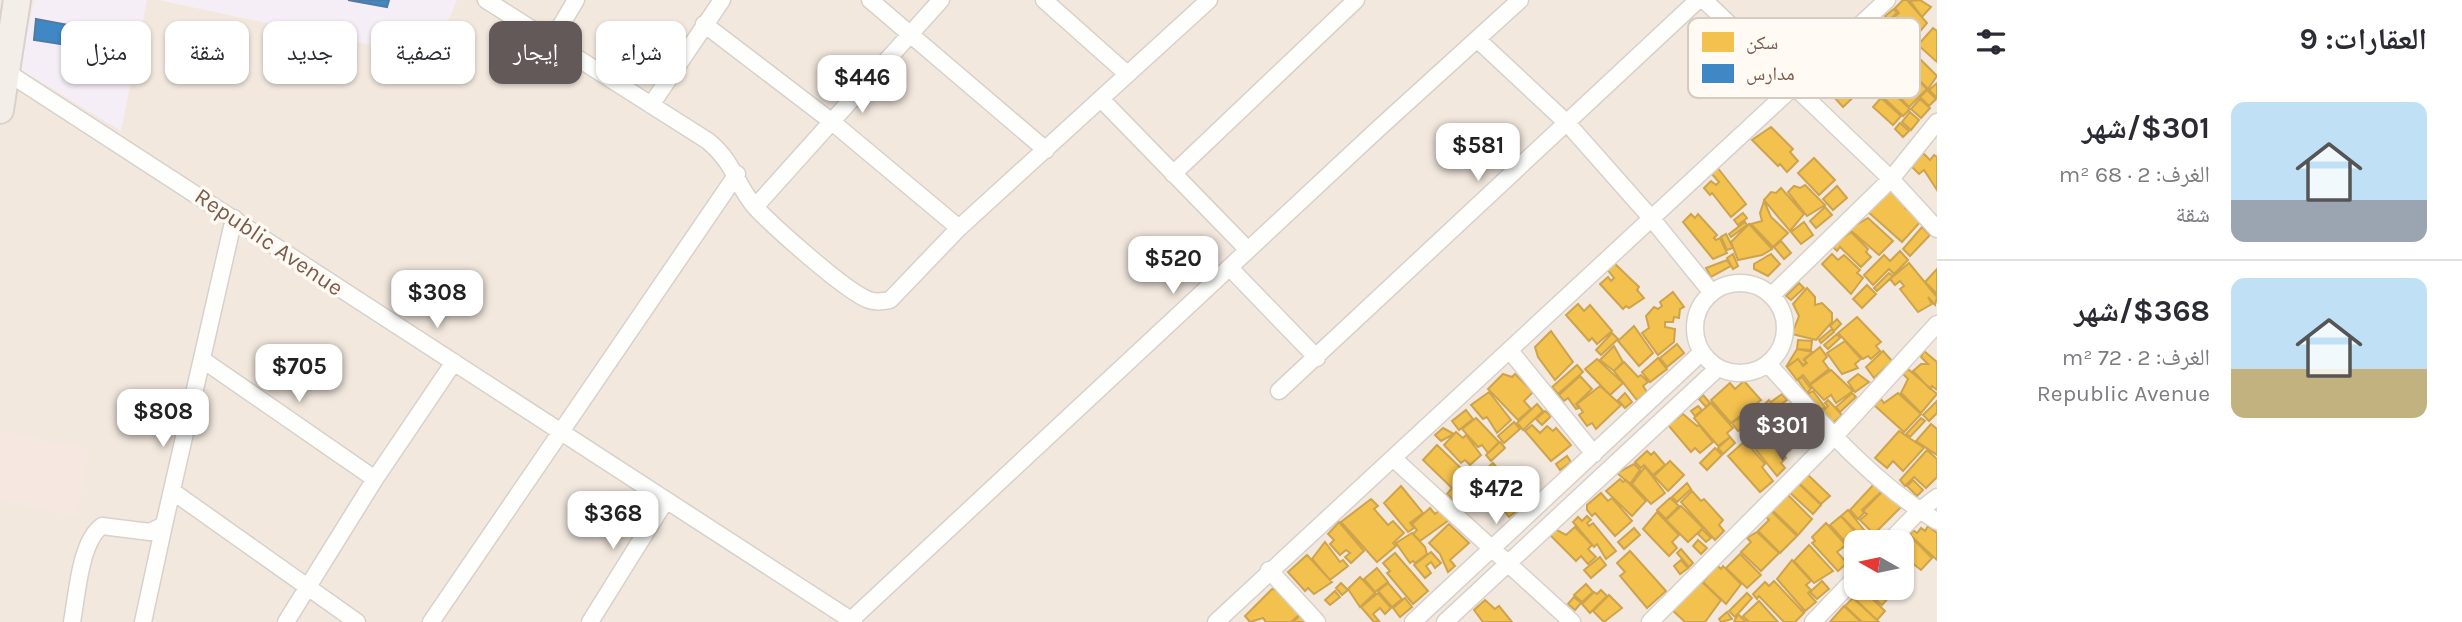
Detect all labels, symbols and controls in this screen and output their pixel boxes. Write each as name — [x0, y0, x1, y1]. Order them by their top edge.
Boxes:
legend — [1688, 18, 1920, 98]
chip: منزل — [61, 21, 151, 84]
chip: شقة — [165, 21, 249, 84]
chip: جديد — [263, 21, 357, 84]
chip: تصفية — [371, 21, 475, 84]
chip: إيجار — [489, 21, 582, 84]
chip: شراء — [596, 21, 686, 84]
text: العقارات: 9 — [2300, 21, 2427, 57]
icon: filters — [1972, 23, 2010, 61]
text: سكن — [1746, 32, 1778, 54]
pin: $446 — [821, 55, 903, 115]
text: مدارس — [1746, 63, 1795, 85]
text: $446 — [833, 64, 891, 91]
text: $301/شهر — [2082, 110, 2210, 146]
pin: $581 — [1437, 124, 1519, 183]
icon: home — [2287, 130, 2371, 214]
text: $581 — [1452, 132, 1504, 159]
text: الغرف: 2 · 68 m² — [2059, 161, 2210, 188]
street label: Republic Avenue — [190, 182, 348, 302]
text: شقة — [2176, 201, 2210, 228]
pin: $520 — [1132, 236, 1214, 296]
text: $520 — [1144, 245, 1202, 272]
pin: $308 — [396, 270, 478, 330]
text: $308 — [407, 279, 467, 306]
text: $368/شهر — [2074, 293, 2210, 329]
icon: home — [2287, 306, 2371, 390]
pin: $705 — [258, 344, 340, 404]
text: الغرف: 2 · 72 m² — [2062, 344, 2210, 371]
text: $705 — [271, 353, 327, 380]
text: Republic Avenue — [2037, 380, 2210, 407]
pin: $808 — [122, 390, 204, 449]
text: $808 — [133, 398, 193, 425]
pin: $301 — [1741, 404, 1823, 463]
text: $301 — [1756, 412, 1808, 439]
pin: $472 — [1455, 466, 1537, 526]
text: $472 — [1469, 475, 1523, 502]
pin: $368 — [572, 491, 654, 551]
text: $368 — [584, 500, 642, 527]
north arrow — [1844, 530, 1914, 600]
map controls — [1844, 530, 1914, 600]

